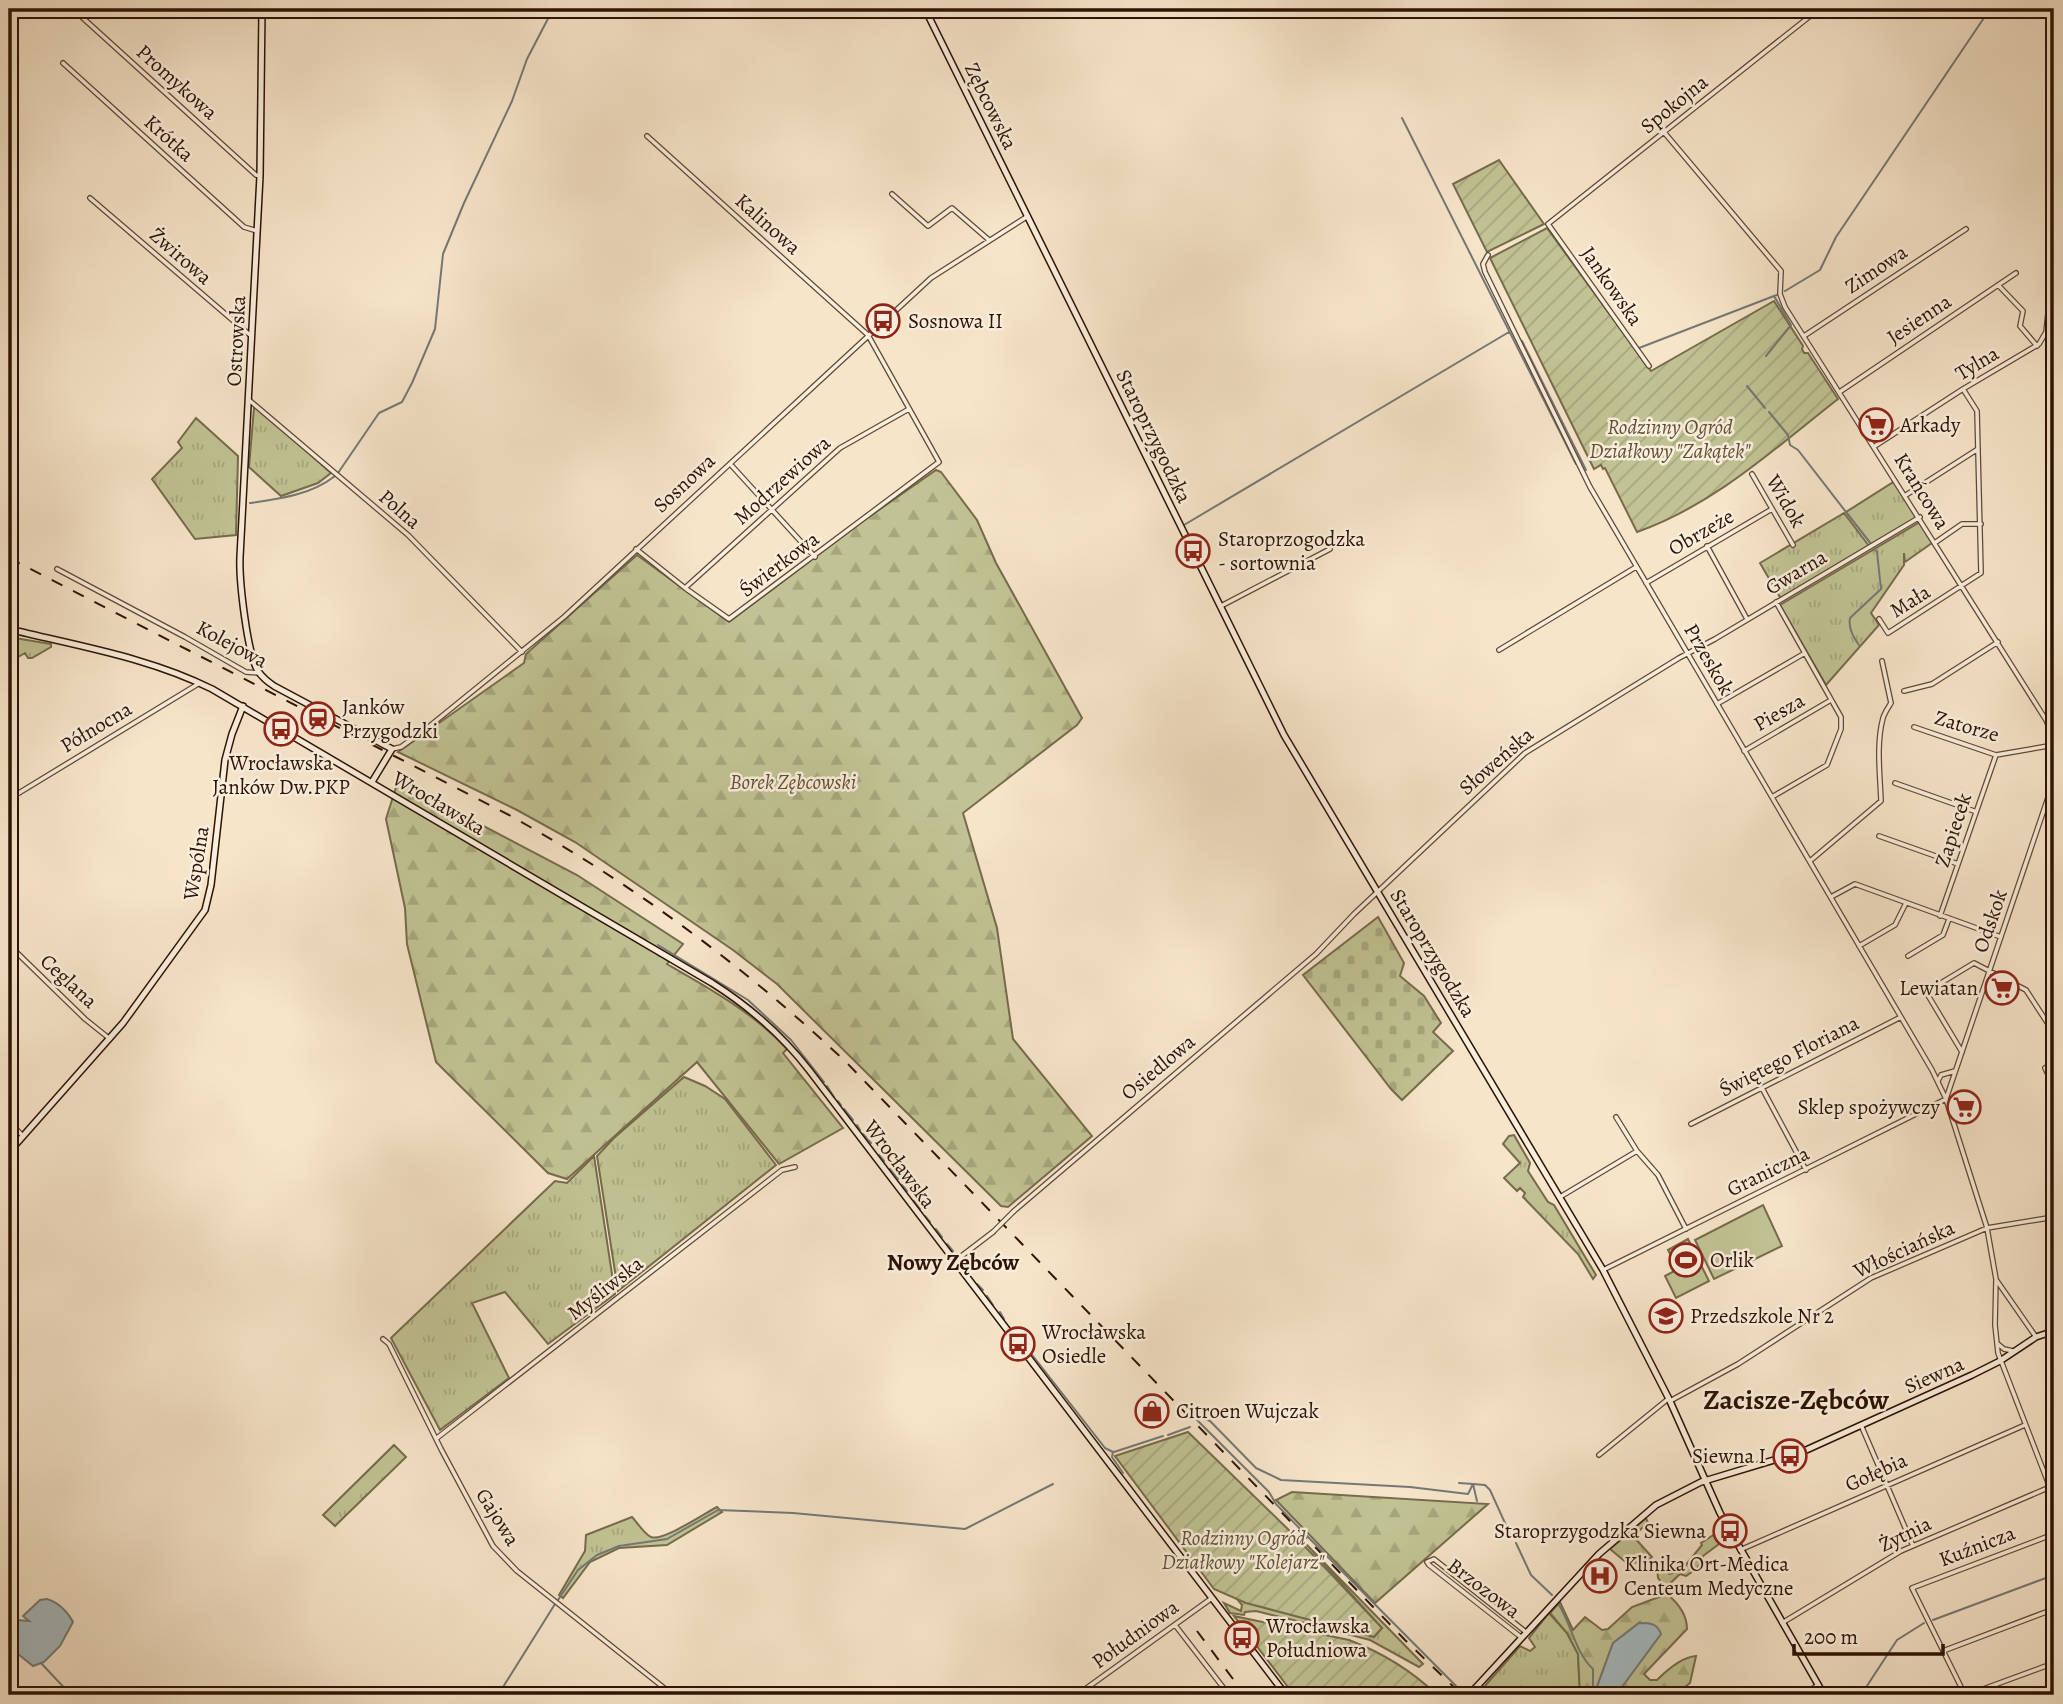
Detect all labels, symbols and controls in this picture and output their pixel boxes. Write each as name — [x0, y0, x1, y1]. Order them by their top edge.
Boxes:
street label: Promykowa — [130, 38, 224, 126]
street label: Zębcowska — [958, 58, 1024, 154]
street label: Spokojna — [1634, 68, 1714, 140]
street label: Krótka — [138, 108, 200, 168]
street label: Kalinowa — [729, 187, 807, 261]
street label: Żwirowa — [144, 221, 218, 291]
street label: Zimowa — [1839, 238, 1913, 300]
street label: Jankowska — [1575, 241, 1650, 331]
street label: Jesienna — [1881, 287, 1957, 351]
street label: Ostrowska — [220, 295, 252, 387]
bus stop icon: Sosnowa II — [864, 302, 902, 340]
place label: Sosnowa II — [908, 307, 1003, 335]
street label: Tylna — [1950, 339, 2004, 387]
street label: Staroprzygodzka — [1110, 364, 1199, 508]
supermarket icon: Arkady — [1857, 406, 1895, 444]
place label: Arkady — [1899, 411, 1961, 439]
park label: Rodzinny Ogród Działkowy "Zakątek" — [1589, 413, 1751, 465]
street label: Modrzewiowa — [728, 429, 837, 531]
street label: Sosnowa — [647, 447, 721, 519]
street label: Krańcowa — [1887, 447, 1957, 535]
street label: Widok — [1759, 469, 1813, 533]
street label: Polna — [373, 483, 427, 535]
street label: Obrzeże — [1663, 502, 1739, 562]
street label: Świerkowa — [733, 525, 825, 603]
place label: Staroprzogodzka - sortownia — [1218, 525, 1365, 577]
bus stop icon: Staroprzogodzka - sortownia — [1174, 532, 1212, 570]
street label: Gwarna — [1760, 543, 1832, 601]
street label: Mała — [1884, 578, 1936, 624]
street label: Kolejowa — [191, 614, 273, 675]
street label: Przeskok — [1677, 618, 1741, 700]
street label: Piesza — [1748, 686, 1810, 738]
place label: Janków Przygodzki — [342, 693, 438, 745]
street label: Północna — [55, 695, 137, 759]
station icon: Janków Przygodzki — [299, 700, 337, 738]
street label: Zatorze — [1931, 703, 2003, 749]
bus stop icon: Wrocławska Janków Dw.PKP — [262, 710, 300, 748]
street label: Słoweńska — [1453, 721, 1540, 801]
place label: Wrocławska Janków Dw.PKP — [212, 749, 350, 801]
street label: Wrocławska — [386, 764, 491, 842]
park label: Borek Zębcowski — [730, 768, 856, 796]
street label: Zapiecek — [1928, 789, 1978, 871]
street label: Wspólna — [176, 824, 216, 903]
street label: Staroprzygodzka — [1384, 883, 1483, 1023]
street label: Odskok — [1966, 885, 2014, 956]
street label: Ceglana — [34, 947, 104, 1015]
supermarket icon: Lewiatan — [1983, 969, 2021, 1007]
place label: Lewiatan — [1899, 974, 1978, 1002]
street label: Świętego Floriana — [1714, 1009, 1864, 1103]
street label: Osiedlowa — [1115, 1028, 1201, 1106]
supermarket icon: Sklep spożywczy — [1945, 1088, 1983, 1126]
place label: Sklep spożywczy — [1797, 1093, 1941, 1121]
street label: Wrocławska — [857, 1113, 943, 1214]
street label: Graniczna — [1722, 1139, 1814, 1203]
street label: Włościańska — [1848, 1213, 1959, 1285]
sports icon: Orlik — [1667, 1241, 1705, 1279]
place label: Orlik — [1710, 1246, 1755, 1274]
district label: Nowy Zębców — [887, 1247, 1020, 1278]
street label: Myśliwska — [561, 1249, 649, 1327]
school or university icon: Przedszkole Nr 2 — [1647, 1297, 1685, 1335]
place label: Przedszkole Nr 2 — [1690, 1302, 1834, 1330]
place label: Wrocławska Osiedle — [1041, 1318, 1146, 1370]
bus stop icon: Wrocławska Osiedle — [999, 1325, 1037, 1363]
street label: Siewna — [1900, 1349, 1968, 1400]
district label: Zacisze-Zębców — [1703, 1381, 1889, 1419]
shop icon: Citroen Wujczak — [1133, 1392, 1171, 1430]
place label: Citroen Wujczak — [1176, 1397, 1320, 1425]
bus stop icon: Siewna I — [1771, 1437, 1809, 1475]
place label: Siewna I — [1692, 1442, 1766, 1470]
street label: Gołębia — [1840, 1446, 1912, 1498]
street label: Gajowa — [469, 1483, 527, 1551]
street label: Żytnia — [1874, 1509, 1936, 1559]
bus stop icon: Staroprzygodzka Siewna — [1711, 1512, 1749, 1550]
place label: Staroprzygodzka Siewna — [1494, 1517, 1706, 1545]
street label: Kuźnicza — [1935, 1519, 2019, 1573]
park label: Rodzinny Ogród Działkowy "Kolejarz" — [1161, 1524, 1325, 1576]
place label: Klinika Ort-Medica Centeum Medyczne — [1624, 1550, 1794, 1602]
street label: Brzozowa — [1442, 1551, 1526, 1625]
hospital icon: Klinika Ort-Medica Centeum Medyczne — [1581, 1557, 1619, 1595]
street label: Południowa — [1086, 1593, 1184, 1675]
place label: Wrocławska Południowa — [1265, 1612, 1370, 1664]
scale bar — [1794, 1613, 1942, 1657]
bus stop icon: Wrocławska Południowa — [1223, 1619, 1261, 1657]
text: 200 m — [1804, 1623, 1858, 1651]

